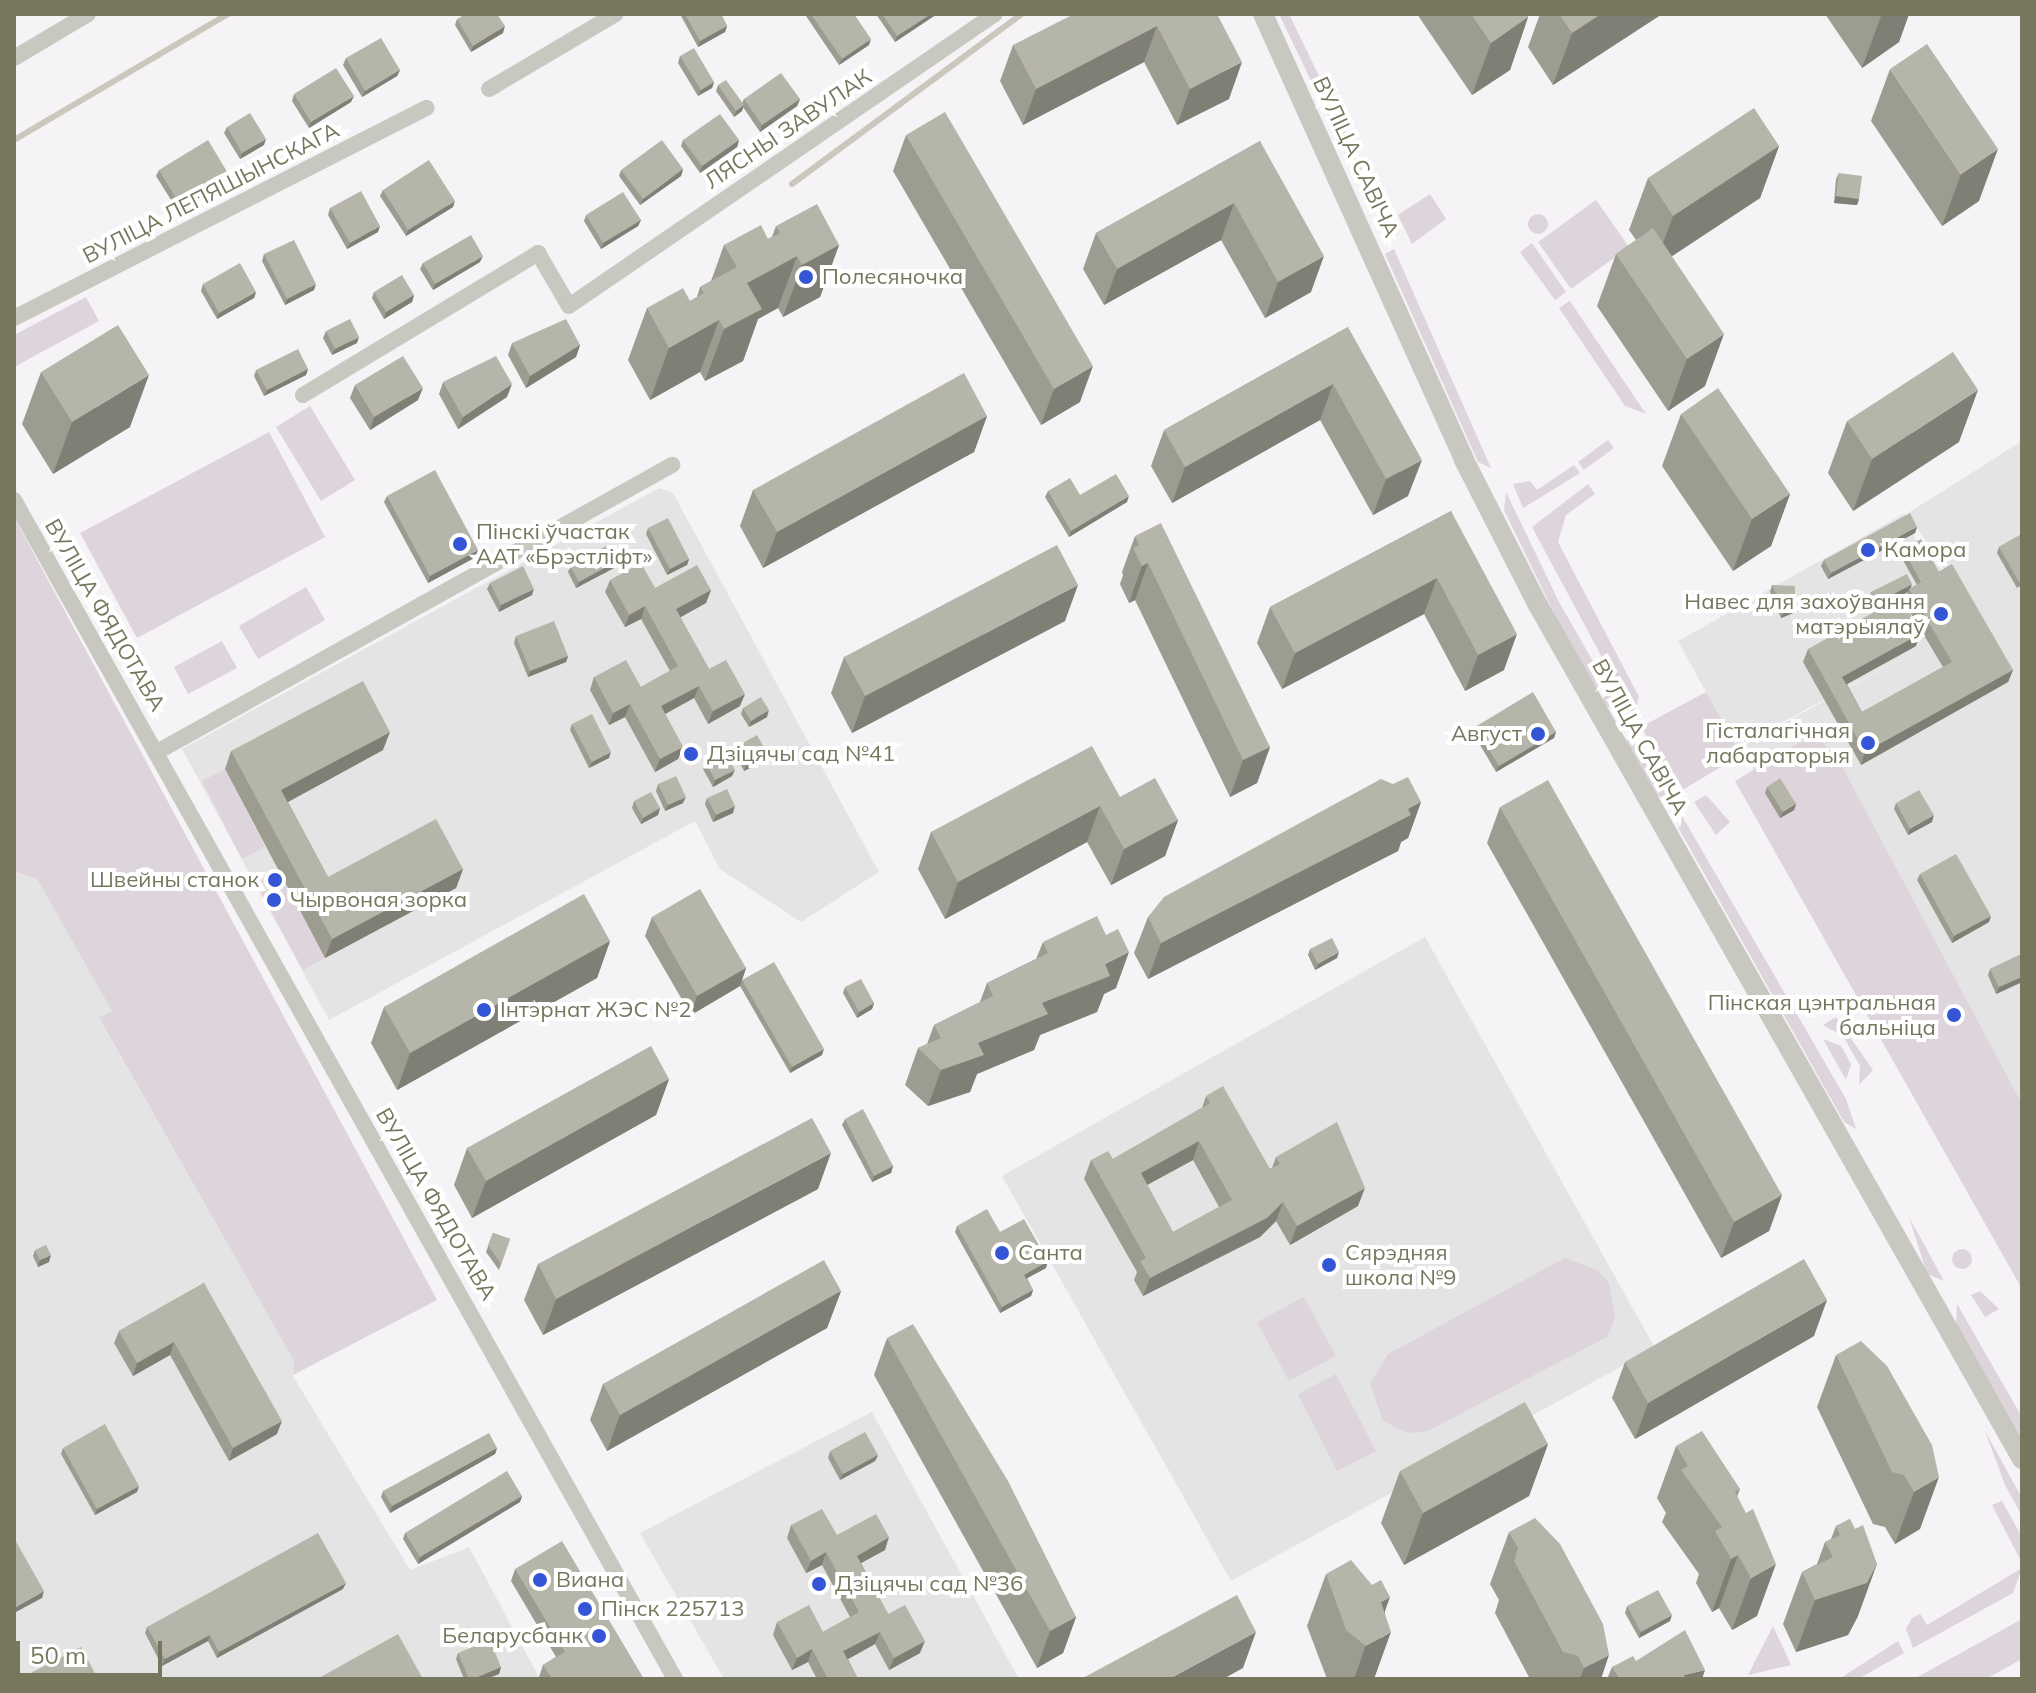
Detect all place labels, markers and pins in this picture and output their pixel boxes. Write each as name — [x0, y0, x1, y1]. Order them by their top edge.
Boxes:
place label: Полесяночка — [822, 264, 963, 290]
marker: Полесяночка — [797, 268, 815, 286]
place label: Пінскі ўчастак ААТ «Брэстліфт» — [476, 518, 652, 570]
marker: Пінскі ўчастак ААТ «Брэстліфт» — [451, 535, 469, 553]
place label: Камора — [1884, 537, 1966, 563]
marker: Камора — [1859, 541, 1877, 559]
place label: Навес для захоўвання матэрыялаў — [1684, 588, 1925, 640]
marker: Навес для захоўвання матэрыялаў — [1932, 605, 1950, 623]
place label: Гісталагічная лабараторыя — [1705, 717, 1850, 768]
place label: Август — [1451, 721, 1522, 747]
marker: Август — [1529, 725, 1547, 743]
marker: Гісталагічная лабараторыя — [1857, 732, 1879, 754]
place label: Дзіцячы сад №41 — [707, 741, 895, 767]
marker: Дзіцячы сад №41 — [682, 745, 700, 763]
place label: Швейны станок — [90, 867, 259, 893]
marker: Швейны станок — [266, 871, 284, 889]
place label: Чырвоная зорка — [290, 887, 467, 913]
marker: Чырвоная зорка — [265, 891, 283, 909]
place label: Пінская цэнтральная бальніца — [1708, 989, 1936, 1040]
place label: Інтэрнат ЖЭС №2 — [500, 997, 691, 1023]
marker: Інтэрнат ЖЭС №2 — [475, 1001, 493, 1019]
marker: Пінская цэнтральная бальніца — [1943, 1004, 1965, 1026]
place label: Сярэдняя школа №9 — [1345, 1239, 1457, 1290]
place label: Санта — [1018, 1240, 1083, 1266]
marker: Санта — [993, 1244, 1011, 1262]
marker: Сярэдняя школа №9 — [1320, 1256, 1338, 1274]
place label: Виана — [556, 1567, 624, 1593]
marker: Виана — [531, 1571, 549, 1589]
place label: Дзіцячы сад №36 — [835, 1571, 1023, 1597]
marker: Дзіцячы сад №36 — [810, 1575, 828, 1593]
place label: Пінск 225713 — [601, 1596, 744, 1622]
marker: Пінск 225713 — [576, 1600, 594, 1618]
place label: Беларусбанк — [442, 1623, 583, 1649]
marker: Беларусбанк — [590, 1627, 608, 1645]

